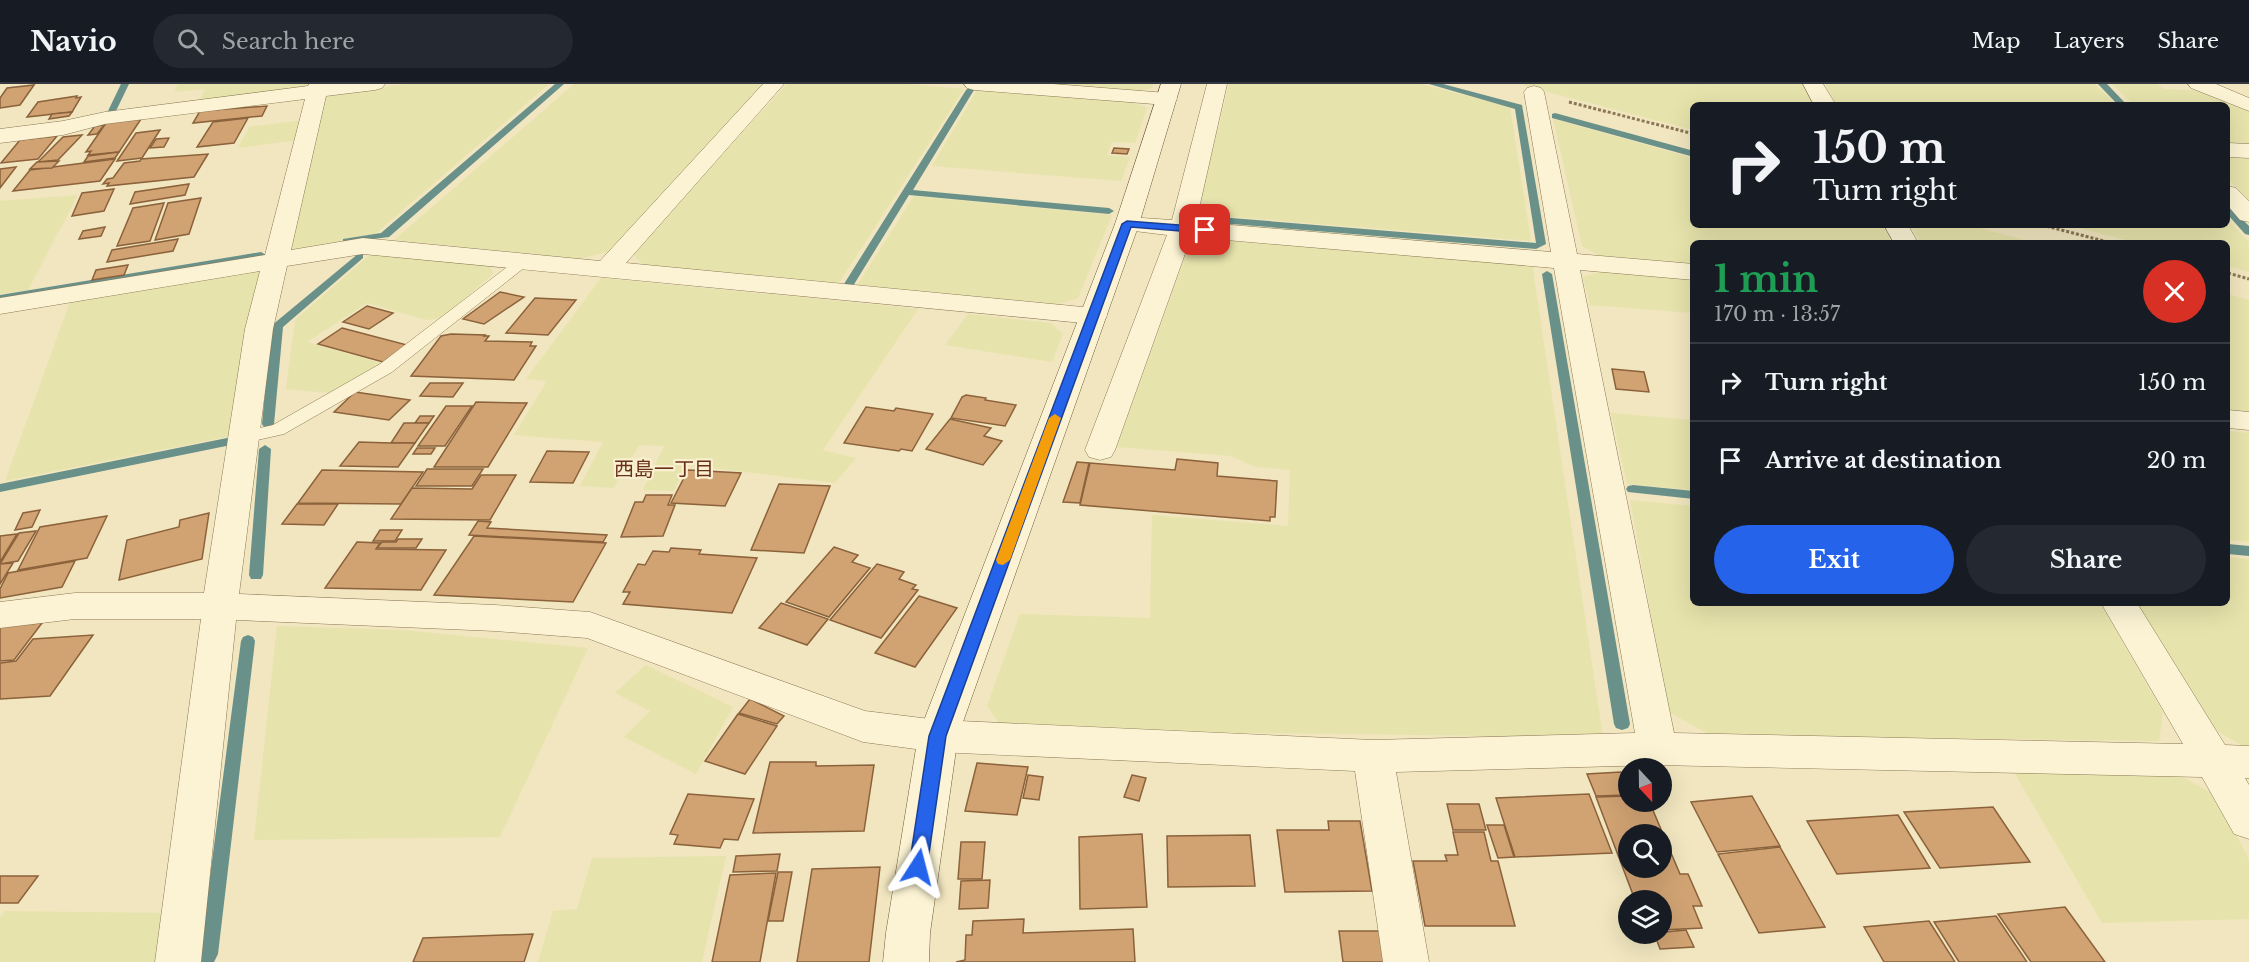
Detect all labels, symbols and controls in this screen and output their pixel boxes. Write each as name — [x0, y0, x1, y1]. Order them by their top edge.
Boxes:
search box — [153, 14, 573, 68]
text: Navio — [30, 24, 117, 59]
icon: search — [174, 25, 207, 58]
text: Search here — [222, 28, 355, 55]
text: Map — [1972, 28, 2021, 54]
text: Layers — [2054, 28, 2125, 54]
text: Share — [2158, 28, 2219, 54]
text: 150 m — [1813, 122, 1946, 174]
icon: right — [1714, 126, 1792, 204]
text: Turn right — [1813, 174, 1957, 207]
pin — [1179, 204, 1230, 255]
icon: arrive — [1188, 213, 1221, 246]
text: 1 min — [1714, 257, 1818, 302]
button: close — [2143, 260, 2206, 323]
text: 170 m · 13:57 — [1714, 302, 1840, 326]
icon: right — [1714, 366, 1747, 399]
text: Turn right — [1765, 369, 1887, 396]
text: 150 m — [2138, 369, 2206, 396]
icon: arrive — [1714, 444, 1747, 477]
text: Arrive at destination — [1765, 447, 2002, 474]
text: 20 m — [2147, 447, 2206, 474]
district label: 西島一丁目 — [614, 457, 714, 481]
button: Exit — [1714, 525, 1954, 594]
button: Share — [1966, 525, 2206, 594]
north arrow — [1618, 758, 1672, 812]
map controls — [1618, 758, 1672, 944]
button: search — [1618, 824, 1672, 878]
position arrow — [886, 835, 950, 899]
button: layers — [1618, 890, 1672, 944]

